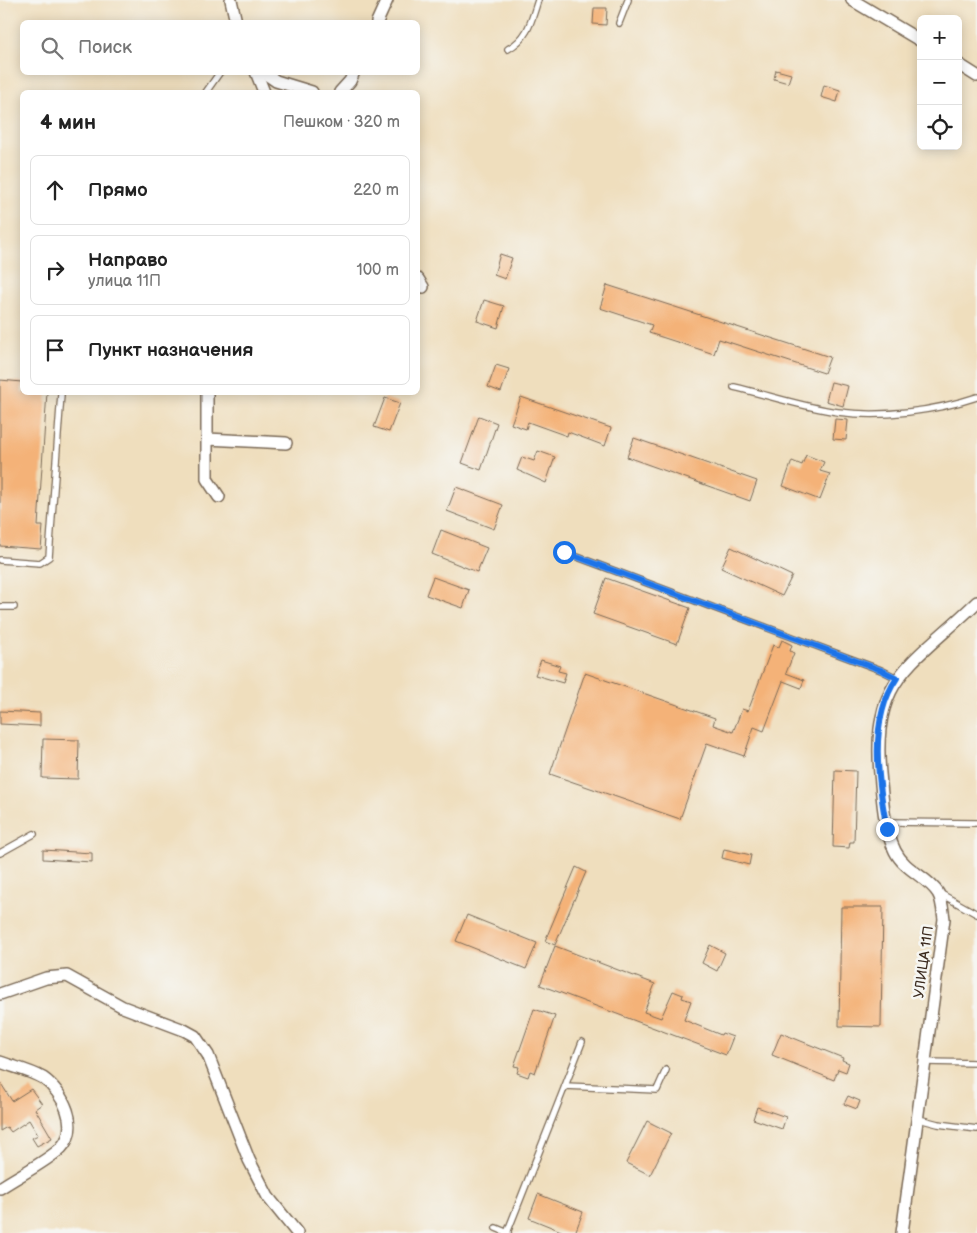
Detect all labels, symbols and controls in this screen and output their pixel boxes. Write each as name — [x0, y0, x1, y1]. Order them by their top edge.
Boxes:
map controls — [917, 15, 962, 150]
button: + — [917, 15, 962, 60]
search box — [20, 20, 420, 75]
icon: search — [38, 34, 66, 62]
text: Поиск — [78, 36, 132, 59]
button: − — [917, 60, 962, 105]
button: locate — [917, 105, 962, 150]
text: 4 мин — [40, 110, 96, 135]
text: Пешком · 320 m — [283, 113, 400, 132]
icon: ahead — [41, 176, 69, 204]
text: Прямо — [88, 179, 148, 202]
text: 220 m — [353, 181, 399, 200]
text: Направо — [88, 249, 168, 272]
icon: right — [41, 256, 69, 284]
text: 100 m — [356, 261, 399, 280]
text: улица 11П — [88, 272, 161, 291]
icon: arrive — [41, 336, 69, 364]
text: Пункт назначения — [88, 339, 253, 362]
route start — [553, 541, 576, 564]
route end — [876, 818, 899, 841]
street label: УЛИЦА 11П — [910, 925, 937, 999]

